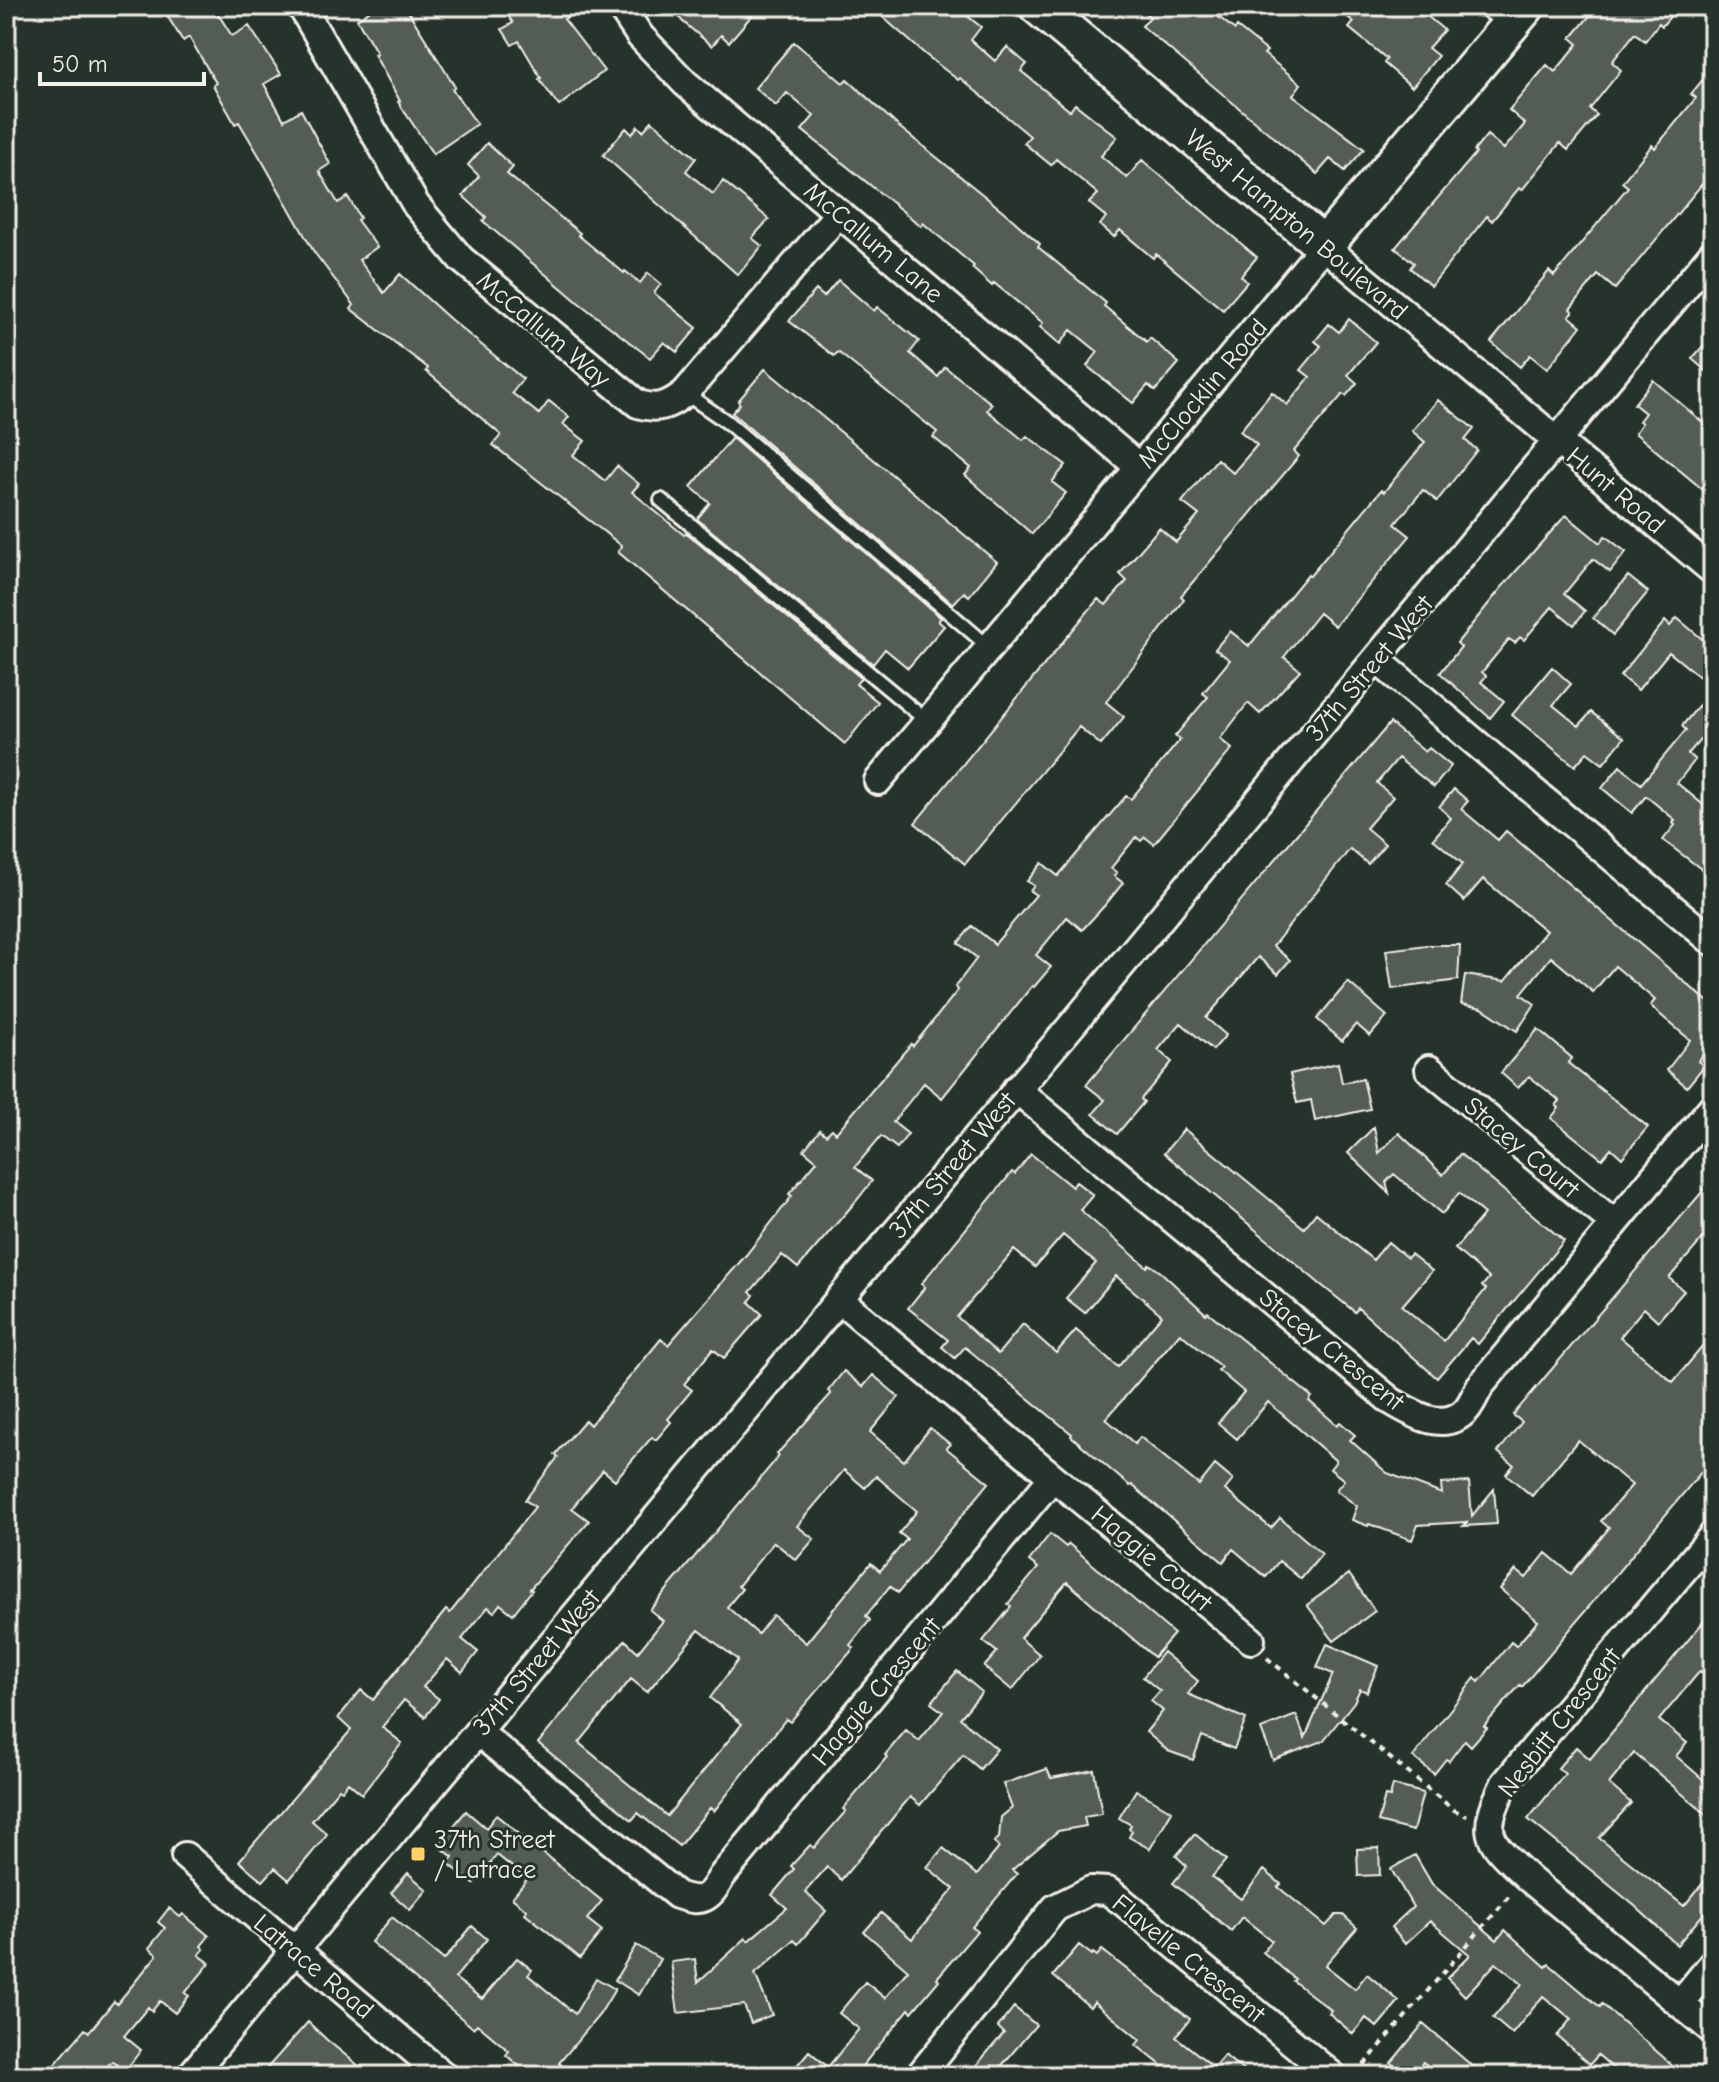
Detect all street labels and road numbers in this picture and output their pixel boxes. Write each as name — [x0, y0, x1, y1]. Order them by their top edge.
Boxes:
street label: West Hampton Boulevard — [1179, 123, 1413, 326]
street label: McCallum Lane — [798, 176, 949, 310]
street label: McCallum Way — [471, 265, 616, 394]
street label: McClocklin Road — [1132, 313, 1274, 474]
street label: Hunt Road — [1560, 441, 1670, 540]
street label: 37th Street West — [1300, 588, 1441, 748]
street label: 37th Street West — [883, 1085, 1024, 1245]
street label: Stacey Court — [1458, 1091, 1586, 1206]
street label: Stacey Crescent — [1253, 1282, 1411, 1418]
street label: Haggie Court — [1085, 1500, 1219, 1619]
street label: 37th Street West — [467, 1582, 608, 1742]
street label: Haggie Crescent — [806, 1610, 948, 1772]
street label: Nesbitt Crescent — [1492, 1641, 1628, 1803]
street label: Flavelle Crescent — [1106, 1888, 1272, 2030]
street label: Latrace Road — [247, 1908, 379, 2026]

